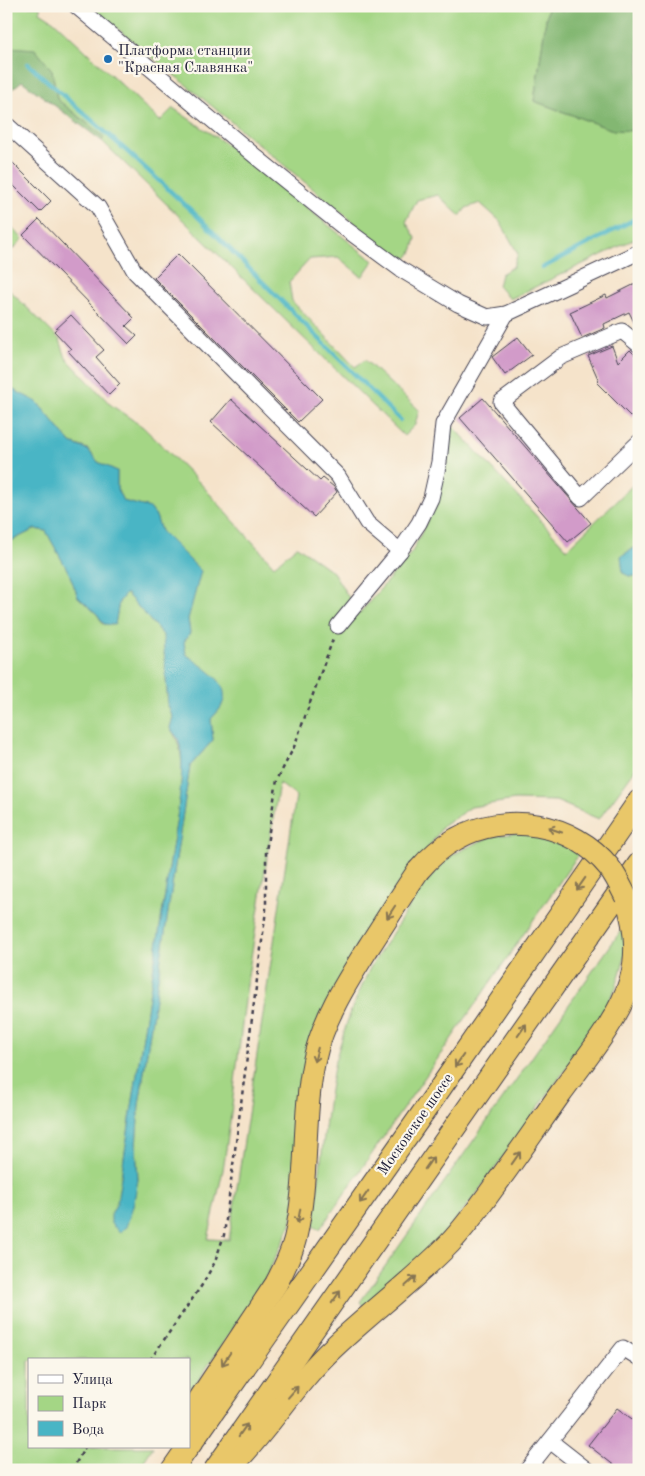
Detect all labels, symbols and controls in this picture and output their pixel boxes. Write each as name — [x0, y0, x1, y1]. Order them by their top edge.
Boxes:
place label: Платформа станции "Красная Славянка" — [118, 44, 253, 76]
marker: Платформа станции "Красная Славянка" — [102, 53, 114, 65]
one-way arrow — [547, 825, 563, 834]
one-way arrow — [576, 877, 586, 891]
one-way arrow — [386, 904, 396, 918]
one-way arrow — [517, 1023, 527, 1037]
one-way arrow — [311, 1046, 320, 1062]
one-way arrow — [454, 1054, 464, 1068]
street label: Московское шоссе — [376, 1071, 457, 1178]
one-way arrow — [511, 1151, 521, 1165]
one-way arrow — [424, 1157, 434, 1171]
one-way arrow — [359, 1190, 369, 1204]
one-way arrow — [294, 1208, 304, 1224]
one-way arrow — [404, 1275, 417, 1287]
one-way arrow — [331, 1290, 341, 1304]
one-way arrow — [221, 1352, 231, 1366]
legend — [28, 1358, 190, 1448]
text: Улица — [72, 1373, 113, 1388]
one-way arrow — [287, 1386, 298, 1399]
text: Парк — [72, 1397, 107, 1412]
text: Вода — [72, 1423, 105, 1438]
one-way arrow — [238, 1423, 248, 1437]

